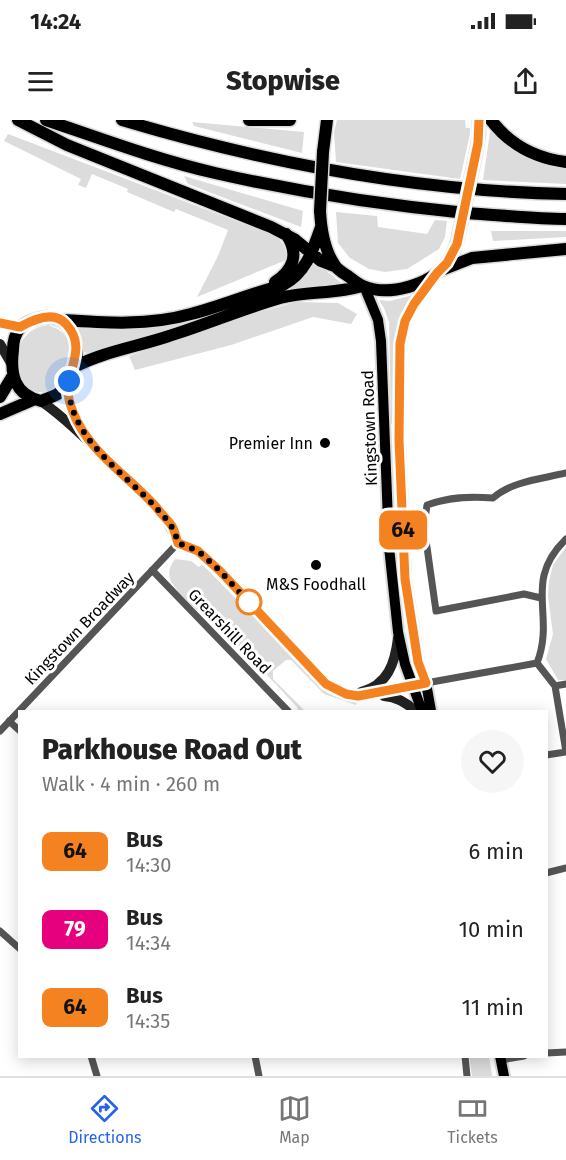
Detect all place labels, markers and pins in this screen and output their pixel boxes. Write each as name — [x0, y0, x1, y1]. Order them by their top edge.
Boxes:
place label: Premier Inn — [229, 434, 313, 453]
marker: Premier Inn — [318, 436, 332, 450]
marker: M&S Foodhall — [309, 558, 323, 572]
place label: M&S Foodhall — [266, 575, 366, 594]
unlabelled marker — [236, 589, 262, 615]

